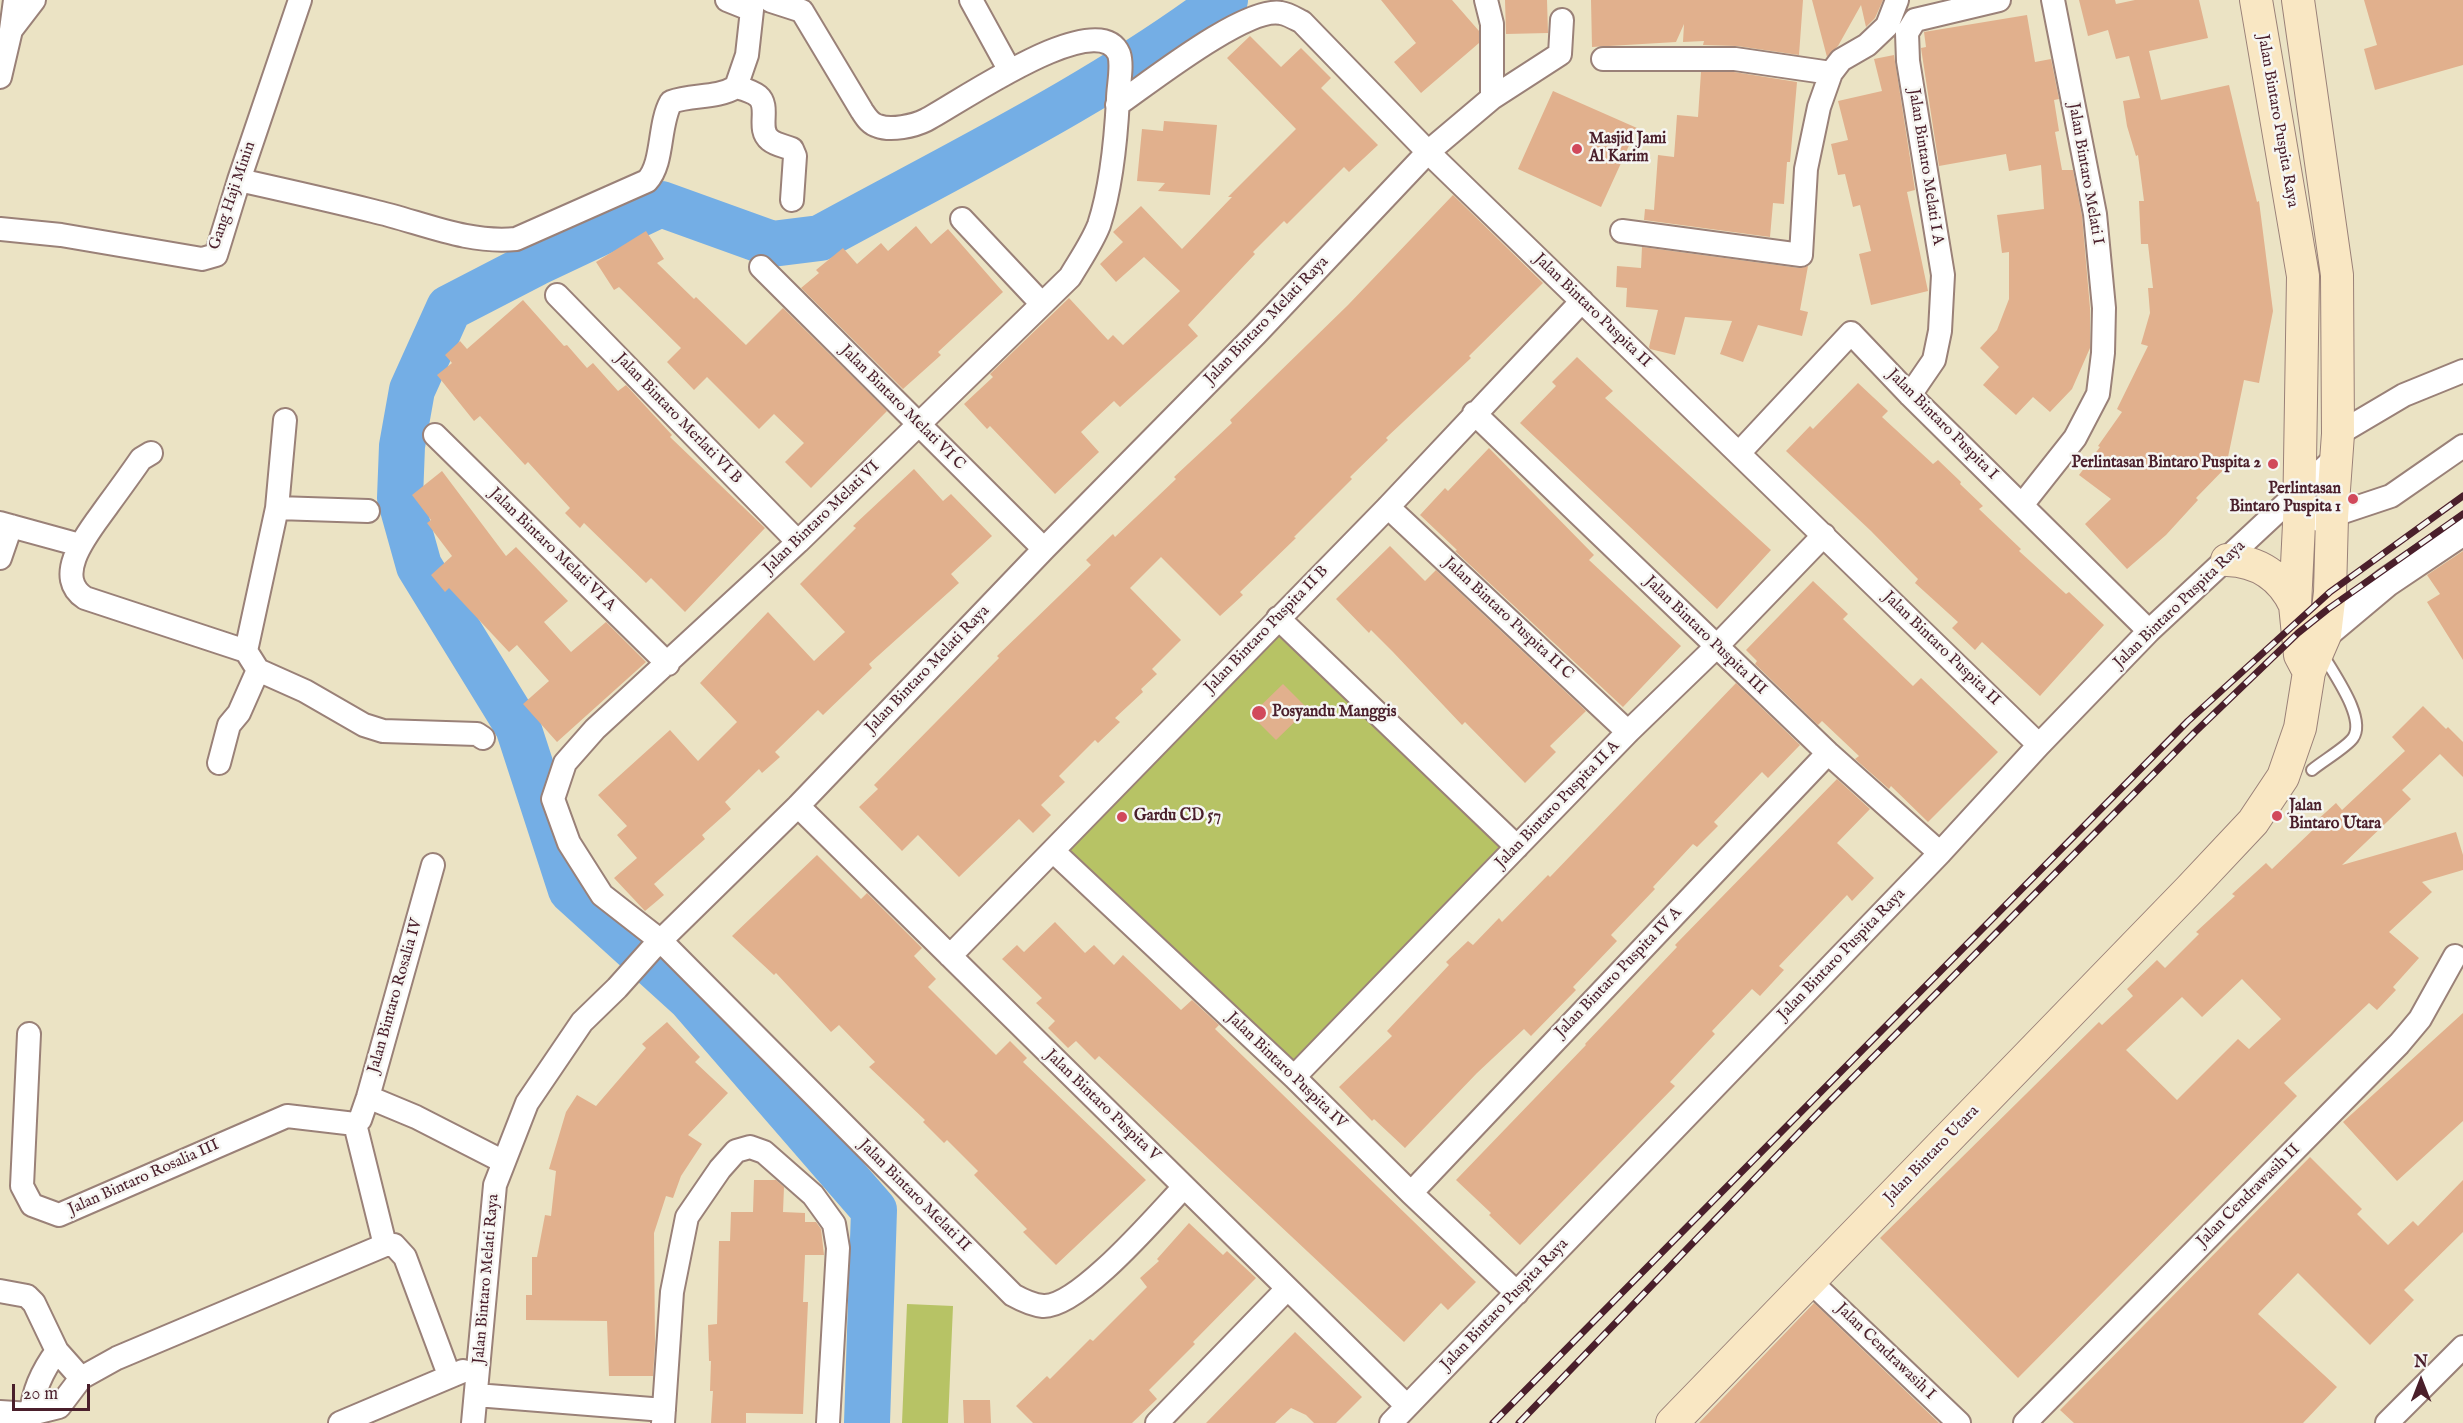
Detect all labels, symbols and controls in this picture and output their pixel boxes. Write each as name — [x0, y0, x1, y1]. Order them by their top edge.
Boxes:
street label: Jalan Bintaro Puspita Raya — [2252, 33, 2302, 209]
street label: Jalan Bintaro Melati I A — [1903, 87, 1947, 247]
street label: Jalan Bintaro Melati I — [2063, 102, 2107, 246]
place label: Masjid Jami Al Karim — [1589, 130, 1666, 168]
street label: Gang Haji Minin — [205, 139, 261, 253]
marker: Masjid Jami Al Karim — [1570, 142, 1584, 156]
street label: Jalan Bintaro Puspita II — [1529, 250, 1655, 372]
street label: Jalan Bintaro Melati Raya — [1201, 253, 1333, 389]
street label: Jalan Bintaro Melati VI C — [835, 341, 969, 475]
street label: Jalan Bintaro Merlati VI B — [611, 350, 745, 488]
street label: Jalan Bintaro Puspita I — [1883, 366, 2001, 484]
place label: Perlintasan Bintaro Puspita 2 — [2071, 454, 2261, 474]
marker: Perlintasan Bintaro Puspita 2 — [2266, 457, 2280, 471]
street label: Jalan Bintaro Melati VI — [760, 458, 884, 578]
place label: Perlintasan Bintaro Puspita 1 — [2229, 480, 2341, 518]
street label: Jalan Bintaro Melati VI A — [485, 485, 619, 615]
marker: Perlintasan Bintaro Puspita 1 — [2346, 492, 2360, 506]
street label: Jalan Bintaro Puspita Raya — [2110, 537, 2250, 673]
street label: Jalan Bintaro Puspita II C — [1439, 554, 1577, 684]
street label: Jalan Bintaro Puspita II B — [1201, 562, 1333, 698]
street label: Jalan Bintaro Puspita III — [1640, 573, 1770, 699]
street label: Jalan Bintaro Puspita II — [1878, 588, 2004, 710]
street label: Jalan Bintaro Melati Raya — [862, 602, 994, 738]
place label: Posyandu Manggis — [1272, 703, 1396, 723]
marker: Posyandu Manggis — [1250, 704, 1268, 722]
street label: Jalan Bintaro Puspita II A — [1492, 737, 1624, 873]
place label: Jalan Bintaro Utara — [2289, 797, 2381, 835]
place label: Gardu CD 57 — [1134, 807, 1221, 827]
marker: Jalan Bintaro Utara — [2270, 809, 2284, 823]
marker: Gardu CD 57 — [1115, 810, 1129, 824]
street label: Jalan Bintaro Puspita Raya — [1774, 885, 1910, 1025]
street label: Jalan Bintaro Puspita IV A — [1552, 904, 1686, 1042]
street label: Jalan Bintaro Rosalia IV — [365, 917, 427, 1075]
street label: Jalan Bintaro Puspita IV — [1222, 1009, 1350, 1133]
street label: Jalan Bintaro Puspita V — [1040, 1046, 1164, 1166]
street label: Jalan Bintaro Utara — [1880, 1102, 1984, 1208]
street label: Jalan Bintaro Rosalia III — [66, 1136, 222, 1220]
street label: Jalan Bintaro Melati II — [854, 1136, 974, 1256]
street label: Jalan Cendrawasih II — [2193, 1140, 2305, 1252]
street label: Jalan Bintaro Melati Raya — [470, 1193, 504, 1365]
street label: Jalan Bintaro Puspita Raya — [1437, 1235, 1573, 1375]
street label: Jalan Cendrawasih I — [1831, 1300, 1939, 1404]
north arrow — [2391, 1351, 2451, 1411]
text: N — [2414, 1353, 2428, 1373]
scale bar — [15, 1372, 93, 1410]
text: 20 m — [23, 1383, 58, 1406]

